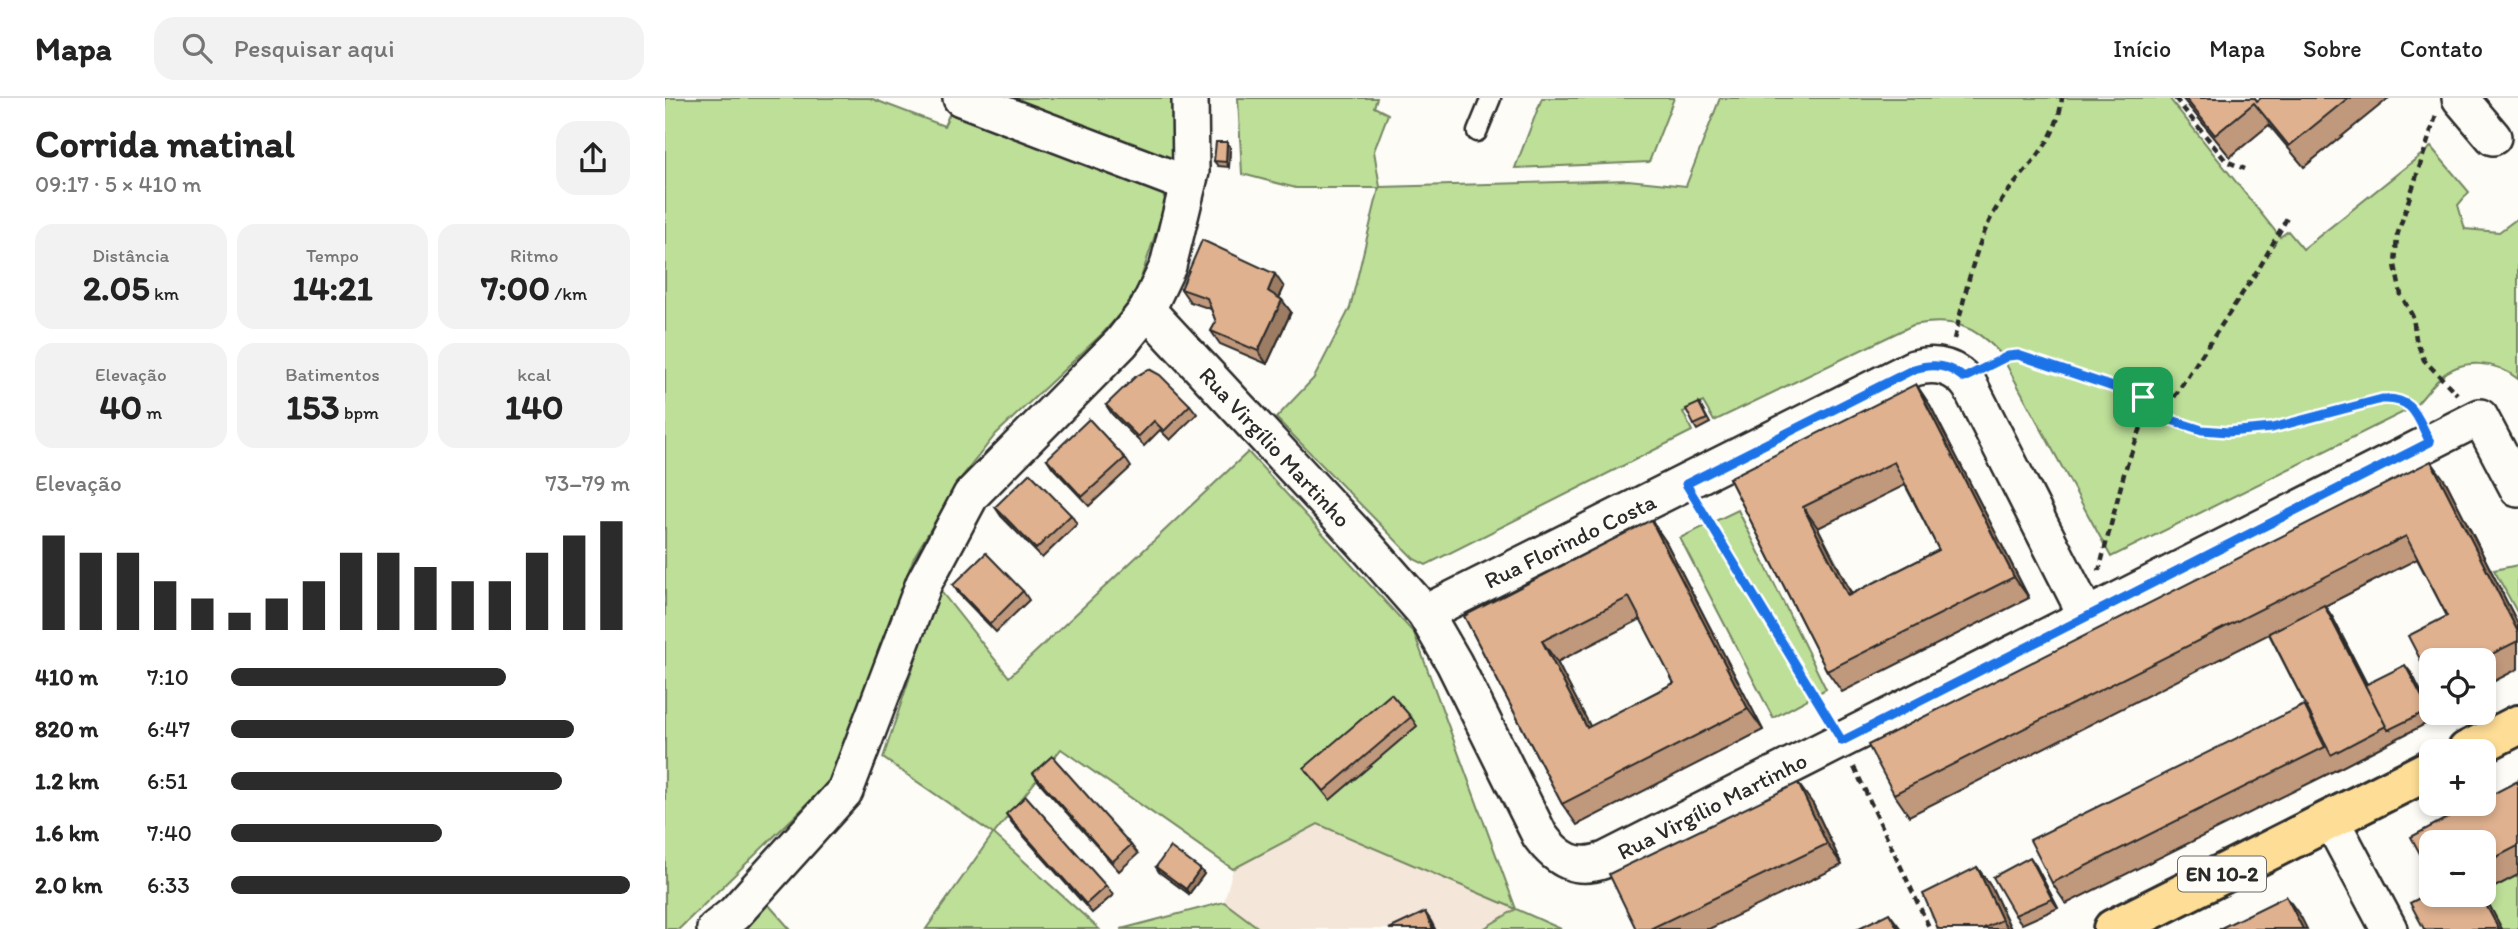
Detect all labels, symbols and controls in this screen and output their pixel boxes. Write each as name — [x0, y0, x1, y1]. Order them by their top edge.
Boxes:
search box — [154, 17, 644, 80]
text: Mapa — [35, 29, 112, 68]
icon: search — [178, 29, 216, 67]
text: Pesquisar aqui — [234, 32, 395, 64]
text: Início — [2113, 34, 2171, 63]
text: Mapa — [2209, 34, 2265, 63]
text: Sobre — [2303, 34, 2362, 63]
text: Contato — [2400, 34, 2483, 63]
text: Corrida matinal — [35, 121, 295, 167]
button: share — [556, 121, 630, 195]
text: 09:17 · 5 × 410 m — [35, 170, 202, 198]
text: Distância — [92, 244, 169, 267]
text: Tempo — [306, 244, 359, 267]
text: Ritmo — [510, 244, 558, 267]
text: 2.05 — [83, 267, 150, 309]
text: 14:21 — [292, 267, 373, 309]
text: 7:00 — [481, 267, 550, 309]
text: km — [150, 282, 179, 305]
text: /km — [550, 282, 587, 305]
street label: Rua Virgílio Martinho — [1193, 361, 1357, 533]
text: Elevação — [95, 363, 167, 386]
text: Batimentos — [285, 363, 380, 386]
text: kcal — [517, 363, 551, 386]
pin — [2113, 367, 2173, 427]
icon: arrive — [2124, 378, 2162, 416]
text: 40 — [99, 386, 142, 428]
text: 153 — [286, 386, 340, 428]
text: 140 — [505, 386, 564, 428]
text: m — [142, 401, 162, 424]
text: bpm — [340, 401, 379, 424]
text: Elevação — [35, 469, 122, 497]
text: 73–79 m — [545, 469, 630, 497]
street label: Rua Florindo Costa — [1480, 487, 1661, 595]
map controls — [2419, 648, 2496, 907]
button: locate — [2419, 648, 2496, 725]
text: 410 m — [35, 663, 98, 691]
text: 7:10 — [147, 663, 189, 691]
text: 820 m — [35, 715, 98, 743]
text: 6:47 — [147, 715, 190, 743]
button: + — [2419, 739, 2496, 816]
street label: Rua Virgílio Martinho — [1612, 746, 1812, 866]
text: 1.2 km — [35, 767, 99, 795]
text: 6:51 — [147, 767, 188, 795]
text: 1.6 km — [35, 819, 99, 847]
text: 7:40 — [147, 819, 192, 847]
button: − — [2419, 830, 2496, 907]
road number: EN 10-2 — [2178, 856, 2266, 892]
text: 2.0 km — [35, 871, 103, 899]
text: 6:33 — [147, 871, 190, 899]

